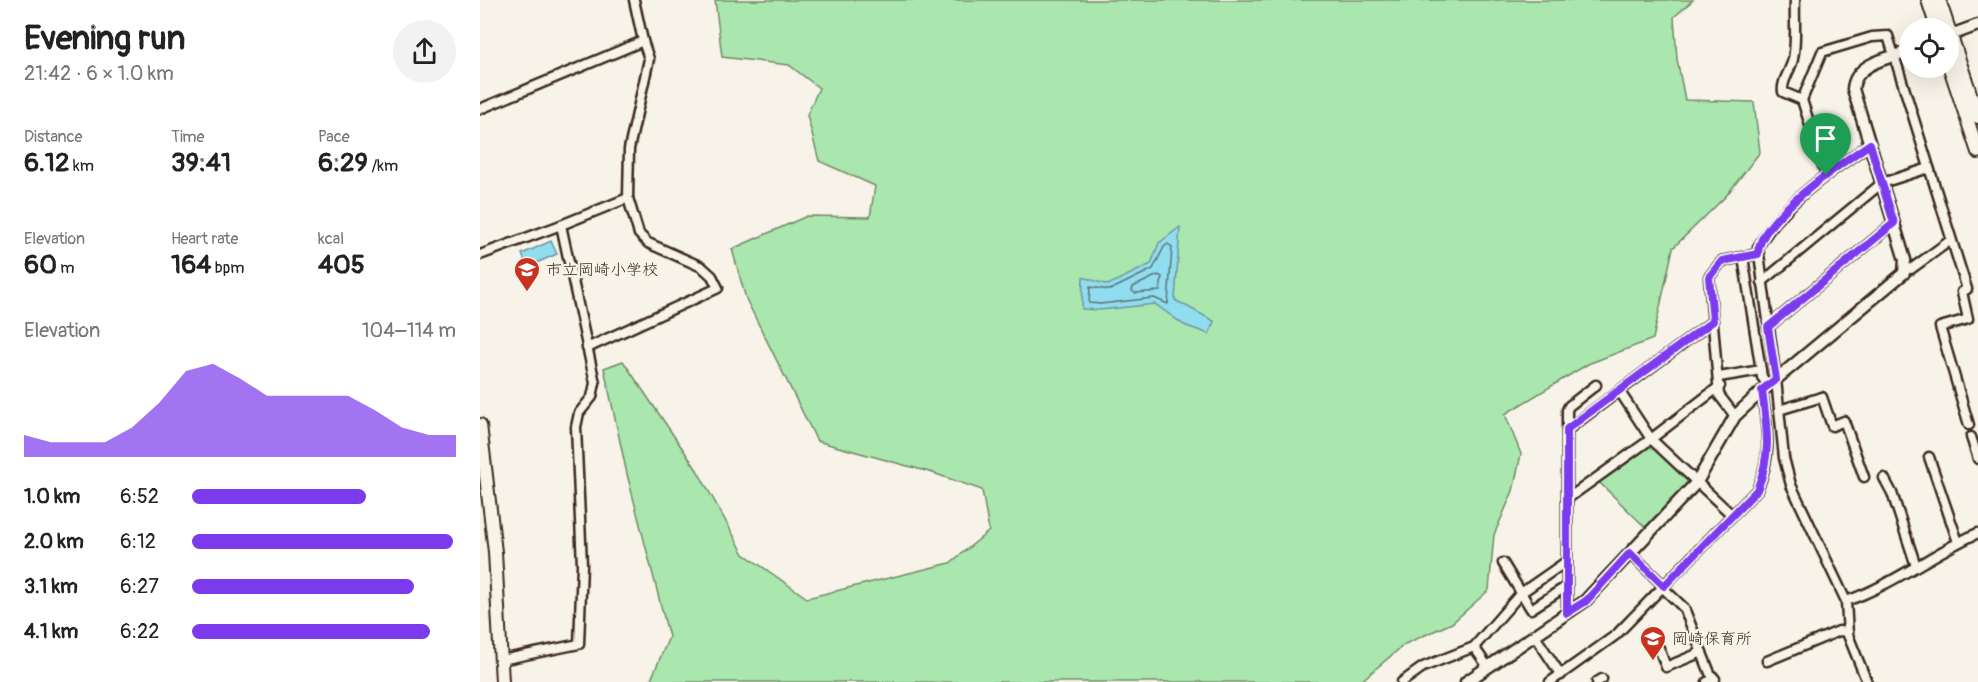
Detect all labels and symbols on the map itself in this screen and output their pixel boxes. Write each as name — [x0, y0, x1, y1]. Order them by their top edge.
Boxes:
pin — [1800, 113, 1851, 175]
school or university icon: 市立岡崎小学校 — [512, 255, 542, 293]
place label: 市立岡崎小学校 — [546, 260, 658, 280]
school or university icon: 岡崎保育所 — [1638, 624, 1668, 662]
place label: 岡崎保育所 — [1672, 629, 1752, 649]

